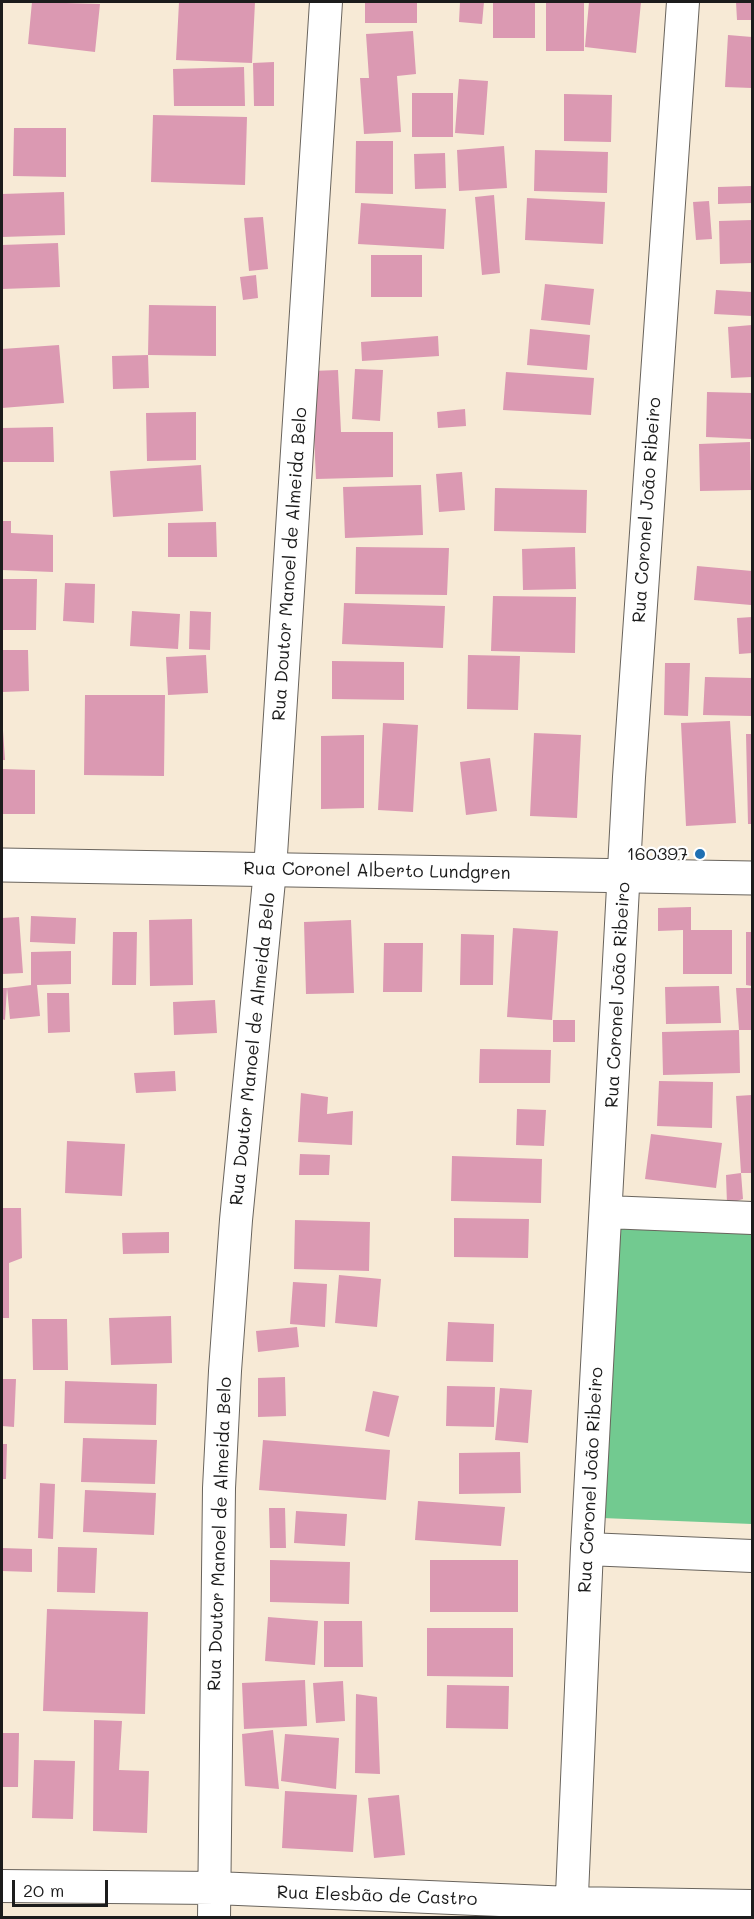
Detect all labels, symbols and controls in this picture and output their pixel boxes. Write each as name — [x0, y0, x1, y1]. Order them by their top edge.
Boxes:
street label: Rua Coronel João Ribeiro — [628, 396, 666, 624]
street label: Rua Doutor Manoel de Almeida Belo — [268, 406, 312, 722]
place label: 160397 — [627, 843, 688, 865]
marker: 160397 — [693, 847, 707, 861]
street label: Rua Coronel Alberto Lundgren — [243, 858, 511, 884]
street label: Rua Coronel João Ribeiro — [601, 882, 635, 1108]
street label: Rua Doutor Manoel de Almeida Belo — [226, 892, 280, 1206]
street label: Rua Coronel João Ribeiro — [574, 1367, 608, 1593]
street label: Rua Doutor Manoel de Almeida Belo — [204, 1376, 236, 1692]
scale bar — [15, 1868, 111, 1906]
text: 20 m — [23, 1878, 64, 1902]
street label: Rua Elesbão de Castro — [276, 1882, 478, 1910]

